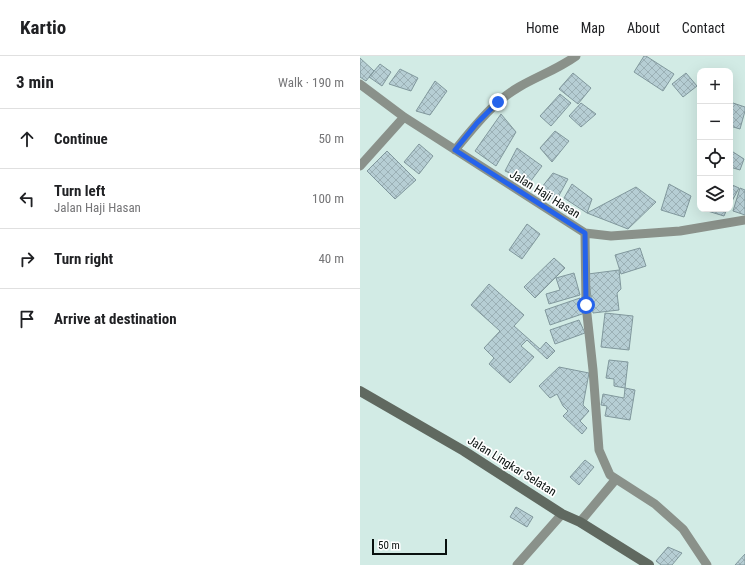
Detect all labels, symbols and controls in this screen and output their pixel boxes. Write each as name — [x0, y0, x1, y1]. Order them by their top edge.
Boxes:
text: Kartio — [20, 16, 66, 39]
text: Home — [526, 20, 559, 36]
text: Map — [581, 20, 605, 36]
text: About — [627, 20, 660, 36]
text: Contact — [682, 20, 725, 36]
map controls — [697, 68, 733, 212]
button: + — [697, 68, 733, 104]
text: 3 min — [16, 72, 54, 92]
text: Walk · 190 m — [278, 75, 344, 90]
route end — [489, 93, 507, 111]
button: − — [697, 104, 733, 140]
icon: ahead — [16, 128, 38, 150]
text: Continue — [54, 130, 108, 148]
text: 50 m — [318, 131, 344, 146]
button: locate — [697, 140, 733, 176]
street label: Jalan Haji Hasan — [507, 167, 583, 221]
button: layers — [697, 176, 733, 212]
text: Turn left — [54, 182, 105, 200]
icon: left — [16, 188, 38, 210]
text: 100 m — [312, 191, 344, 206]
text: Jalan Haji Hasan — [54, 200, 141, 215]
icon: right — [16, 248, 38, 270]
text: Turn right — [54, 250, 113, 268]
text: 40 m — [318, 251, 344, 266]
route start — [577, 296, 595, 314]
icon: arrive — [16, 308, 38, 330]
text: Arrive at destination — [54, 310, 177, 328]
street label: Jalan Lingkar Selatan — [465, 433, 559, 499]
scale bar — [372, 537, 447, 556]
text: 50 m — [378, 539, 400, 552]

